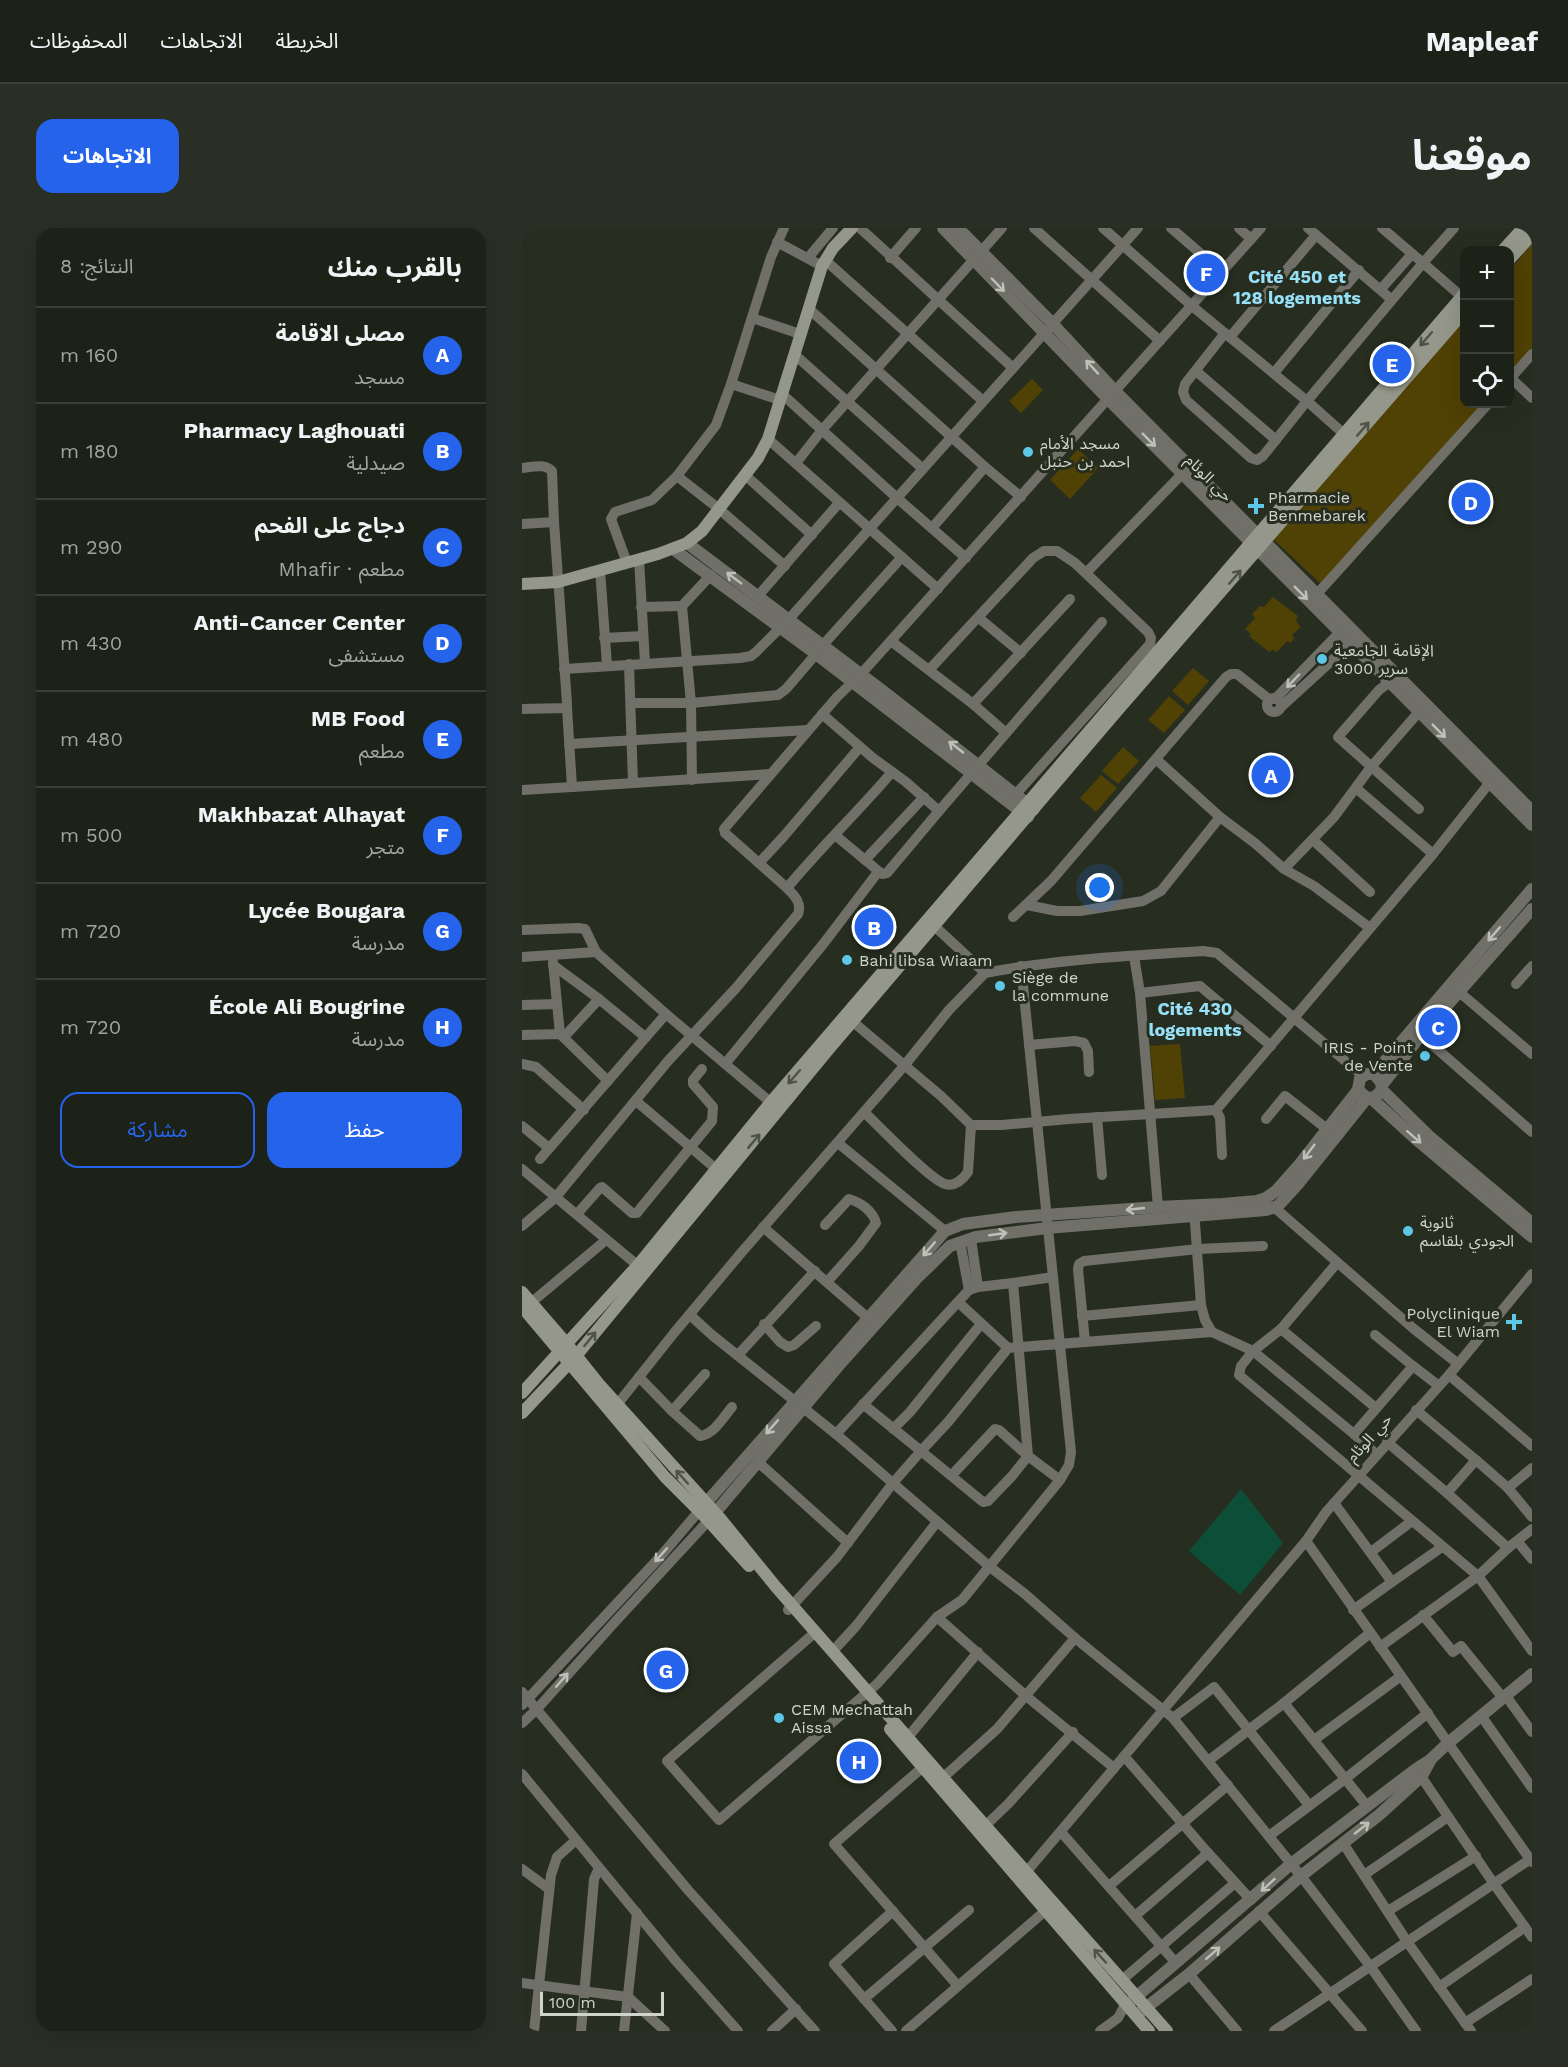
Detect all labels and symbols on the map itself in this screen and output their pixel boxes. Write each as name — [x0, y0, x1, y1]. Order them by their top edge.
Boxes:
pin: F — [1186, 250, 1226, 296]
district label: Cité 450 et 128 logements — [1233, 266, 1361, 308]
one-way arrow — [991, 278, 1006, 293]
one-way arrow — [1419, 331, 1433, 346]
pin: E — [1372, 342, 1412, 386]
one-way arrow — [1085, 359, 1099, 374]
one-way arrow — [1356, 422, 1370, 437]
one-way arrow — [1141, 433, 1156, 448]
place label: مسجد الأمام احمد بن حنبل — [1040, 434, 1130, 471]
marker: مسجد الأمام احمد بن حنبل — [1021, 445, 1035, 459]
street label: حي الوئام — [1179, 450, 1237, 508]
pin: D — [1452, 480, 1490, 524]
place label: Pharmacie Benmebarek — [1268, 488, 1366, 525]
marker: Pharmacie Benmebarek — [1249, 499, 1263, 513]
one-way arrow — [1228, 570, 1242, 585]
one-way arrow — [727, 572, 743, 584]
one-way arrow — [1294, 586, 1309, 601]
place label: الإقامة الجامعية 3000 سرير — [1334, 641, 1434, 678]
marker: الإقامة الجامعية 3000 سرير — [1315, 652, 1329, 666]
one-way arrow — [1286, 673, 1300, 688]
one-way arrow — [1432, 724, 1447, 739]
one-way arrow — [948, 741, 964, 754]
pin: A — [1252, 752, 1290, 798]
your location — [1085, 873, 1114, 902]
pin: B — [854, 904, 894, 950]
one-way arrow — [1487, 926, 1501, 941]
place label: Bahi libsa Wiaam — [859, 951, 993, 970]
marker: Bahi libsa Wiaam — [840, 953, 854, 967]
place label: Siège de la commune — [1012, 968, 1109, 1005]
marker: Siège de la commune — [993, 979, 1007, 993]
district label: Cité 430 logements — [1149, 998, 1242, 1040]
pin: C — [1418, 1004, 1458, 1050]
place label: IRIS - Point de Vente — [1324, 1038, 1413, 1075]
marker: IRIS - Point de Vente — [1418, 1049, 1432, 1063]
one-way arrow — [787, 1069, 801, 1084]
one-way arrow — [1406, 1130, 1421, 1144]
one-way arrow — [748, 1133, 761, 1149]
one-way arrow — [1302, 1143, 1315, 1159]
one-way arrow — [1126, 1204, 1145, 1215]
place label: ثانوية الجودي بلقاسم — [1420, 1213, 1514, 1253]
marker: ثانوية الجودي بلقاسم — [1401, 1224, 1415, 1238]
one-way arrow — [987, 1229, 1007, 1240]
one-way arrow — [922, 1241, 936, 1256]
place label: Polyclinique El Wiam — [1407, 1304, 1500, 1341]
marker: Polyclinique El Wiam — [1505, 1313, 1523, 1331]
one-way arrow — [583, 1331, 596, 1347]
street label: حي الوئام — [1342, 1410, 1398, 1468]
one-way arrow — [766, 1419, 779, 1435]
one-way arrow — [675, 1470, 689, 1485]
one-way arrow — [654, 1547, 668, 1562]
pin: G — [646, 1648, 686, 1692]
one-way arrow — [555, 1673, 569, 1688]
place label: CEM Mechattah Aissa — [791, 1700, 913, 1737]
marker: CEM Mechattah Aissa — [772, 1711, 786, 1725]
pin: H — [840, 1738, 878, 1784]
one-way arrow — [1354, 1822, 1370, 1835]
one-way arrow — [1260, 1878, 1275, 1892]
one-way arrow — [1205, 1946, 1220, 1960]
one-way arrow — [1093, 1949, 1107, 1964]
scale bar — [540, 1989, 664, 2016]

